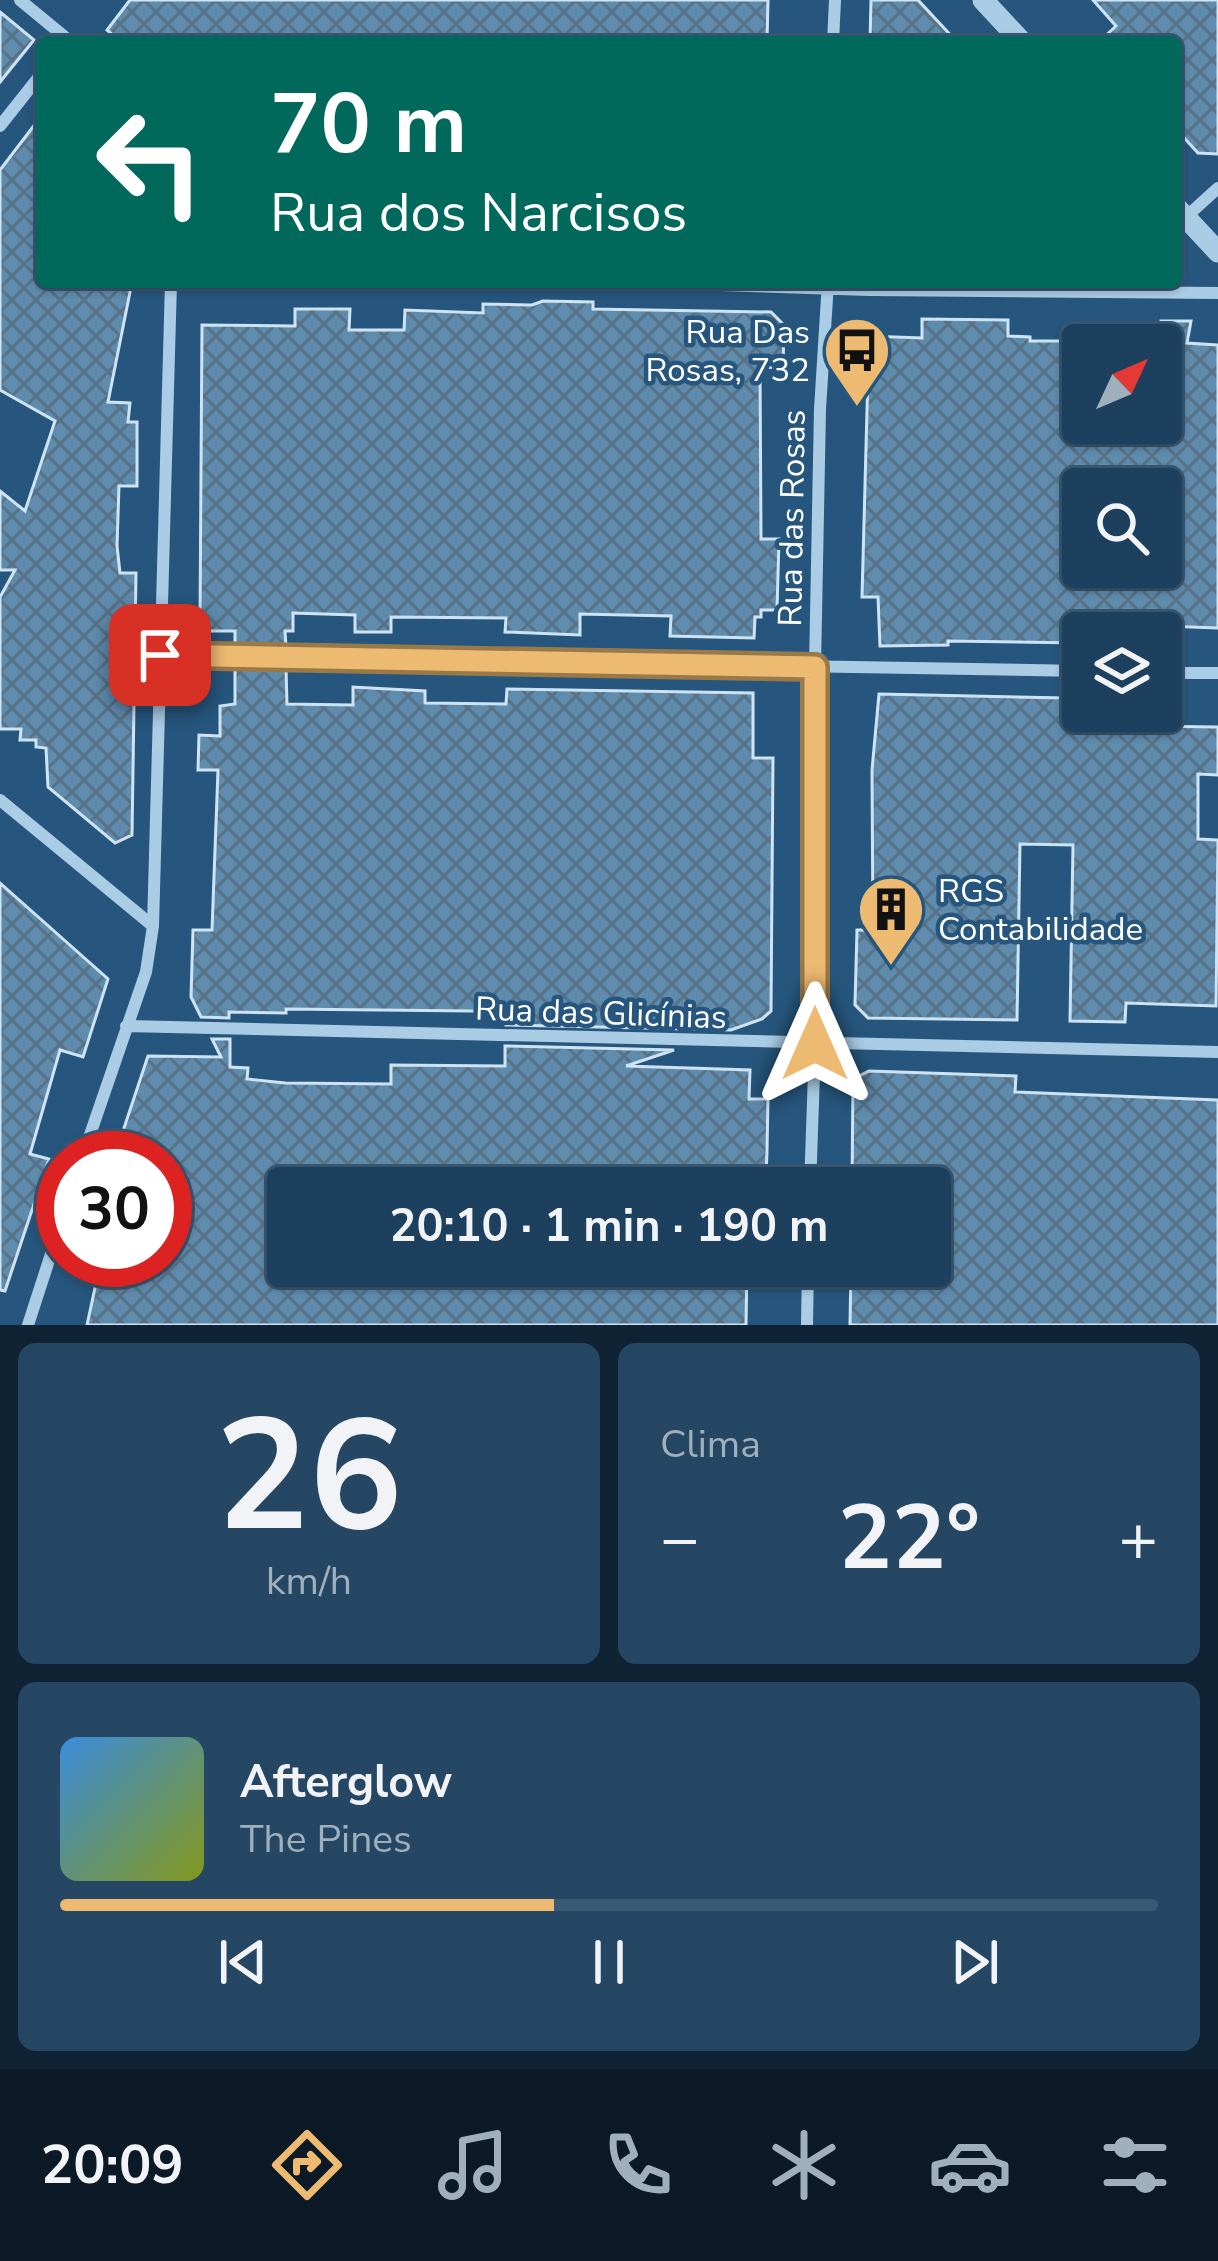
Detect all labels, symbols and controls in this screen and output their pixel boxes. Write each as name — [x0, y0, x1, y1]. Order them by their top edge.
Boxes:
text: 70 m — [270, 67, 467, 182]
icon: left — [72, 84, 228, 240]
text: Rua dos Narcisos — [270, 176, 687, 250]
place label: Rua Das Rosas, 732 — [645, 310, 810, 393]
bus stop icon: Rua Das Rosas, 732 — [822, 315, 892, 409]
north arrow — [1062, 324, 1182, 444]
map controls — [1062, 324, 1182, 732]
street label: Rua das Rosas — [768, 409, 817, 627]
button: search — [1062, 468, 1182, 588]
pin — [109, 604, 211, 706]
button: layers — [1062, 612, 1182, 732]
icon: arrive — [127, 622, 193, 688]
place label: RGS Contabilidade — [938, 869, 1143, 952]
building icon: RGS Contabilidade — [856, 874, 926, 968]
position arrow — [752, 981, 878, 1107]
street label: Rua das Glicínias — [474, 987, 728, 1040]
speed limit sign: 30 — [36, 1131, 192, 1287]
text: 20:10 · 1 min · 190 m — [389, 1196, 829, 1257]
text: 26 — [215, 1370, 403, 1583]
text: Clima — [660, 1418, 761, 1471]
text: 22° — [838, 1477, 980, 1600]
text: − — [660, 1494, 700, 1584]
text: + — [1118, 1494, 1158, 1584]
text: km/h — [266, 1555, 352, 1608]
text: Afterglow — [240, 1752, 452, 1813]
text: The Pines — [240, 1813, 412, 1866]
icon: previous — [210, 1929, 276, 1995]
icon: pause — [576, 1929, 642, 1995]
icon: next — [942, 1929, 1008, 1995]
icon: directions — [265, 2123, 349, 2207]
icon: music — [431, 2123, 515, 2207]
icon: phone — [596, 2123, 680, 2207]
icon: climate — [762, 2123, 846, 2207]
icon: car — [928, 2123, 1012, 2207]
icon: filters — [1093, 2123, 1177, 2207]
text: 20:09 — [41, 2128, 184, 2202]

